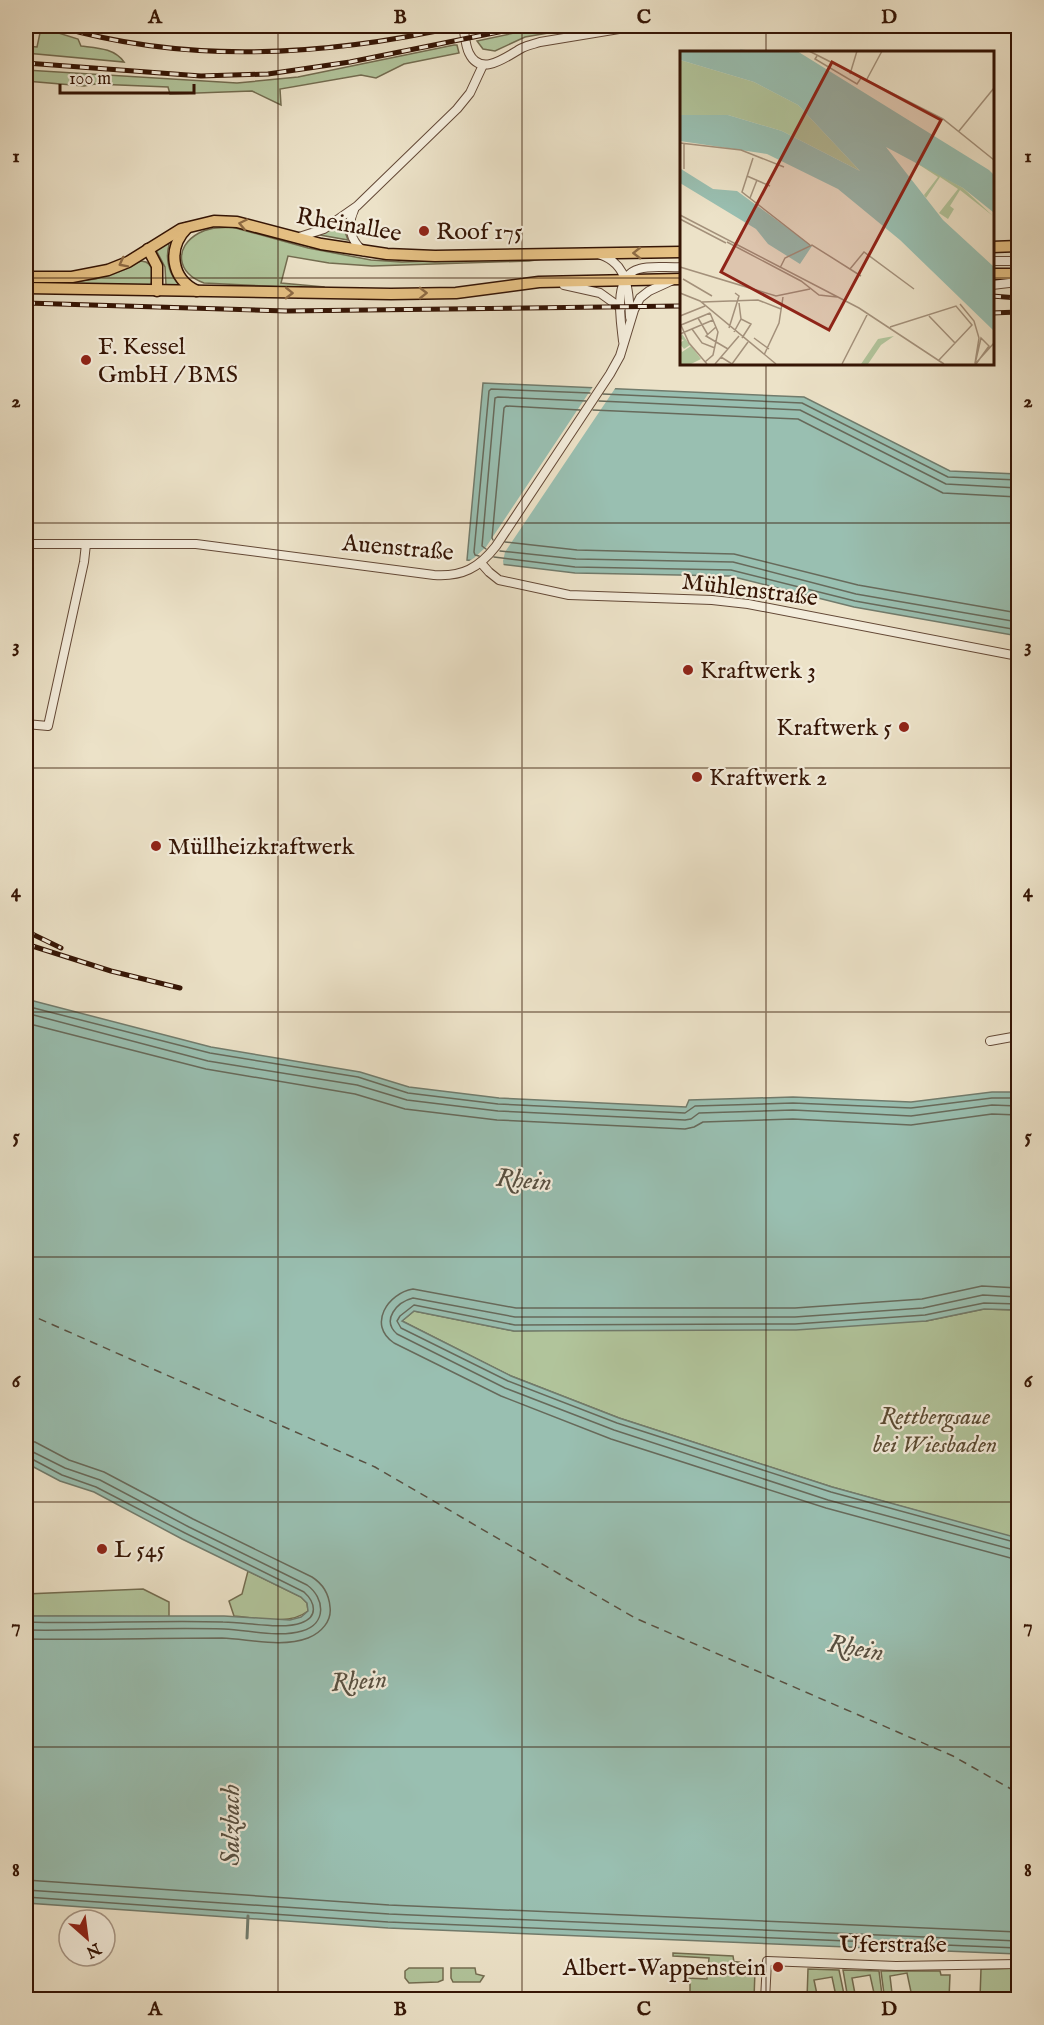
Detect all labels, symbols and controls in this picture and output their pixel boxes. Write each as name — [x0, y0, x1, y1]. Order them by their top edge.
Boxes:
text: A — [147, 5, 163, 30]
text: B — [393, 5, 407, 30]
text: C — [637, 5, 651, 30]
text: D — [881, 5, 897, 30]
inset map — [680, 51, 993, 364]
scale bar — [60, 57, 194, 95]
text: 100 m — [69, 68, 111, 91]
text: 1 — [12, 144, 20, 169]
text: 1 — [1024, 144, 1032, 169]
street label: Rheinallee — [294, 201, 404, 250]
place label: Roof 175 — [436, 217, 523, 248]
one-way arrow — [239, 218, 249, 231]
marker: Roof 175 — [417, 224, 431, 238]
one-way arrow — [632, 246, 641, 259]
one-way arrow — [119, 256, 130, 267]
one-way arrow — [285, 287, 294, 299]
one-way arrow — [418, 287, 427, 299]
place label: F. Kessel GmbH / BMS — [98, 332, 238, 391]
marker: F. Kessel GmbH / BMS — [79, 353, 93, 367]
text: 2 — [11, 389, 21, 414]
text: 2 — [1023, 389, 1033, 414]
street label: Auenstraße — [340, 528, 455, 569]
street label: Mühlenstraße — [680, 567, 820, 614]
text: 3 — [12, 634, 20, 659]
text: 3 — [1024, 634, 1032, 659]
place label: Kraftwerk 3 — [700, 656, 816, 687]
marker: Kraftwerk 3 — [681, 663, 695, 677]
place label: Kraftwerk 5 — [776, 713, 892, 744]
marker: Kraftwerk 5 — [897, 720, 911, 734]
place label: Kraftwerk 2 — [709, 763, 827, 794]
marker: Kraftwerk 2 — [690, 770, 704, 784]
place label: Müllheizkraftwerk — [168, 832, 355, 863]
marker: Müllheizkraftwerk — [149, 839, 163, 853]
text: 4 — [11, 879, 22, 904]
text: 4 — [1023, 879, 1034, 904]
text: 5 — [12, 1124, 20, 1149]
text: 5 — [1024, 1124, 1032, 1149]
water label: Rhein — [494, 1162, 553, 1199]
text: 6 — [12, 1369, 22, 1394]
text: 6 — [1024, 1369, 1034, 1394]
park label: Rettbergsaue bei Wiesbaden — [873, 1402, 997, 1461]
place label: L 545 — [114, 1535, 166, 1566]
marker: L 545 — [95, 1542, 109, 1556]
text: 7 — [11, 1614, 21, 1639]
text: 7 — [1023, 1614, 1033, 1639]
water label: Rhein — [825, 1627, 886, 1670]
water label: Rhein — [330, 1663, 388, 1700]
water label: Salzbach — [215, 1784, 248, 1866]
text: 8 — [12, 1858, 20, 1883]
text: 8 — [1024, 1858, 1032, 1883]
north arrow — [57, 1908, 117, 1968]
street label: Uferstraße — [839, 1930, 947, 1961]
text: N — [82, 1937, 105, 1962]
place label: Albert-Wappenstein — [562, 1953, 766, 1984]
marker: Albert-Wappenstein — [771, 1960, 785, 1974]
text: A — [147, 1997, 163, 2022]
text: B — [393, 1997, 407, 2022]
text: C — [637, 1997, 651, 2022]
text: D — [881, 1997, 897, 2022]

